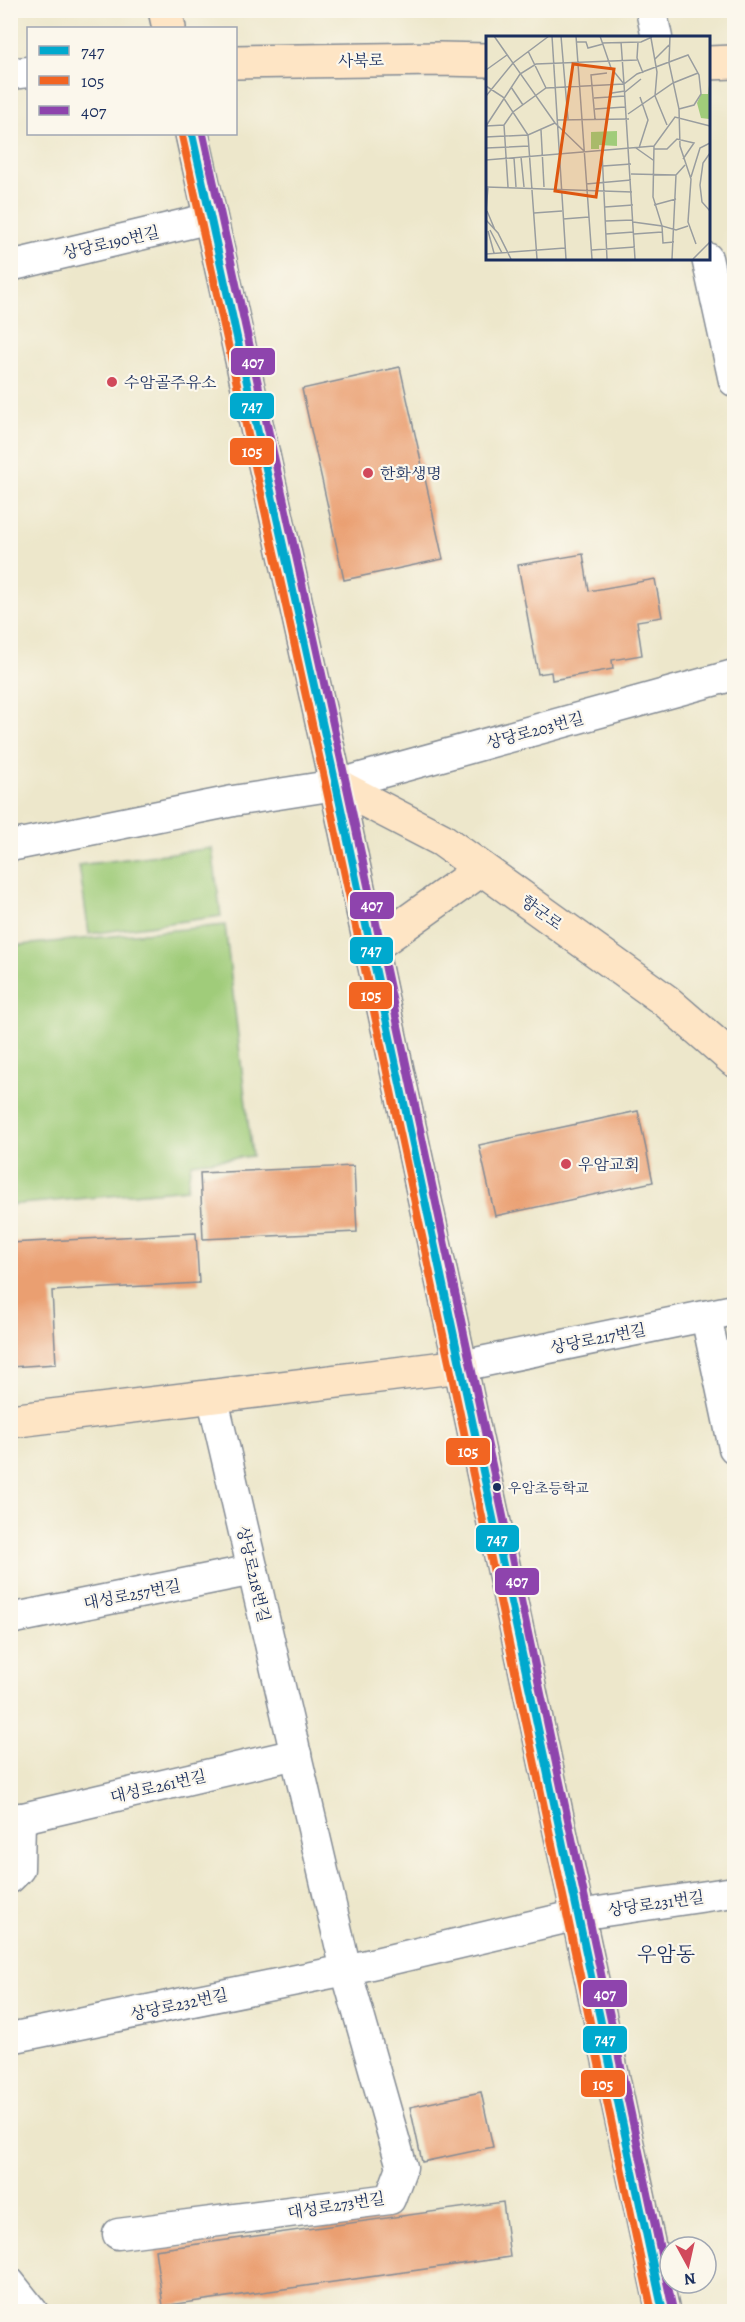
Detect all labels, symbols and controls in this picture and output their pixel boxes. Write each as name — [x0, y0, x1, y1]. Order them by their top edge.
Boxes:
legend — [27, 27, 237, 135]
inset map — [486, 36, 709, 260]
text: 747 — [81, 39, 105, 63]
street label: 사북로 — [338, 50, 385, 72]
text: 105 — [81, 69, 105, 93]
text: 407 — [81, 99, 107, 123]
street label: 상당로190번길 — [61, 221, 162, 265]
line badge: 407 — [230, 347, 276, 376]
text: 407 — [242, 352, 264, 374]
place label: 수암골주유소 — [124, 372, 217, 394]
marker: 수암골주유소 — [105, 375, 119, 389]
line badge: 747 — [229, 392, 275, 420]
text: 747 — [241, 396, 263, 418]
line badge: 105 — [229, 437, 275, 466]
text: 105 — [242, 441, 262, 463]
place label: 한화생명 — [380, 463, 442, 485]
marker: 한화생명 — [361, 466, 375, 480]
street label: 상당로203번길 — [484, 707, 586, 755]
street label: 향군로 — [516, 890, 567, 936]
line badge: 407 — [349, 891, 395, 920]
text: 407 — [361, 895, 383, 917]
line badge: 747 — [349, 936, 394, 965]
text: 747 — [360, 940, 382, 962]
line badge: 105 — [348, 981, 393, 1010]
text: 105 — [361, 985, 381, 1007]
place label: 우암교회 — [578, 1154, 640, 1176]
marker: 우암교회 — [559, 1157, 573, 1171]
street label: 상당로217번길 — [548, 1319, 648, 1359]
line badge: 105 — [445, 1437, 491, 1466]
text: 105 — [458, 1441, 478, 1463]
place label: 우암초등학교 — [508, 1479, 590, 1498]
marker: 우암초등학교 — [491, 1481, 503, 1493]
street label: 상당로218번길 — [231, 1524, 275, 1625]
line badge: 747 — [475, 1524, 520, 1553]
text: 747 — [486, 1529, 508, 1551]
line badge: 407 — [494, 1567, 540, 1596]
text: 407 — [506, 1571, 528, 1593]
street label: 대성로257번길 — [82, 1575, 183, 1615]
street label: 대성로261번길 — [108, 1765, 208, 1809]
street label: 상당로231번길 — [607, 1886, 706, 1922]
district label: 우암동 — [637, 1941, 695, 1968]
line badge: 407 — [582, 1979, 628, 2008]
street label: 상당로232번길 — [128, 1984, 230, 2026]
text: 407 — [594, 1984, 616, 2006]
line badge: 747 — [582, 2025, 628, 2054]
text: 747 — [594, 2029, 616, 2051]
line badge: 105 — [580, 2069, 626, 2098]
text: 105 — [593, 2074, 613, 2096]
street label: 대성로273번길 — [286, 2187, 386, 2225]
north arrow — [658, 2235, 718, 2295]
text: N — [682, 2267, 697, 2291]

